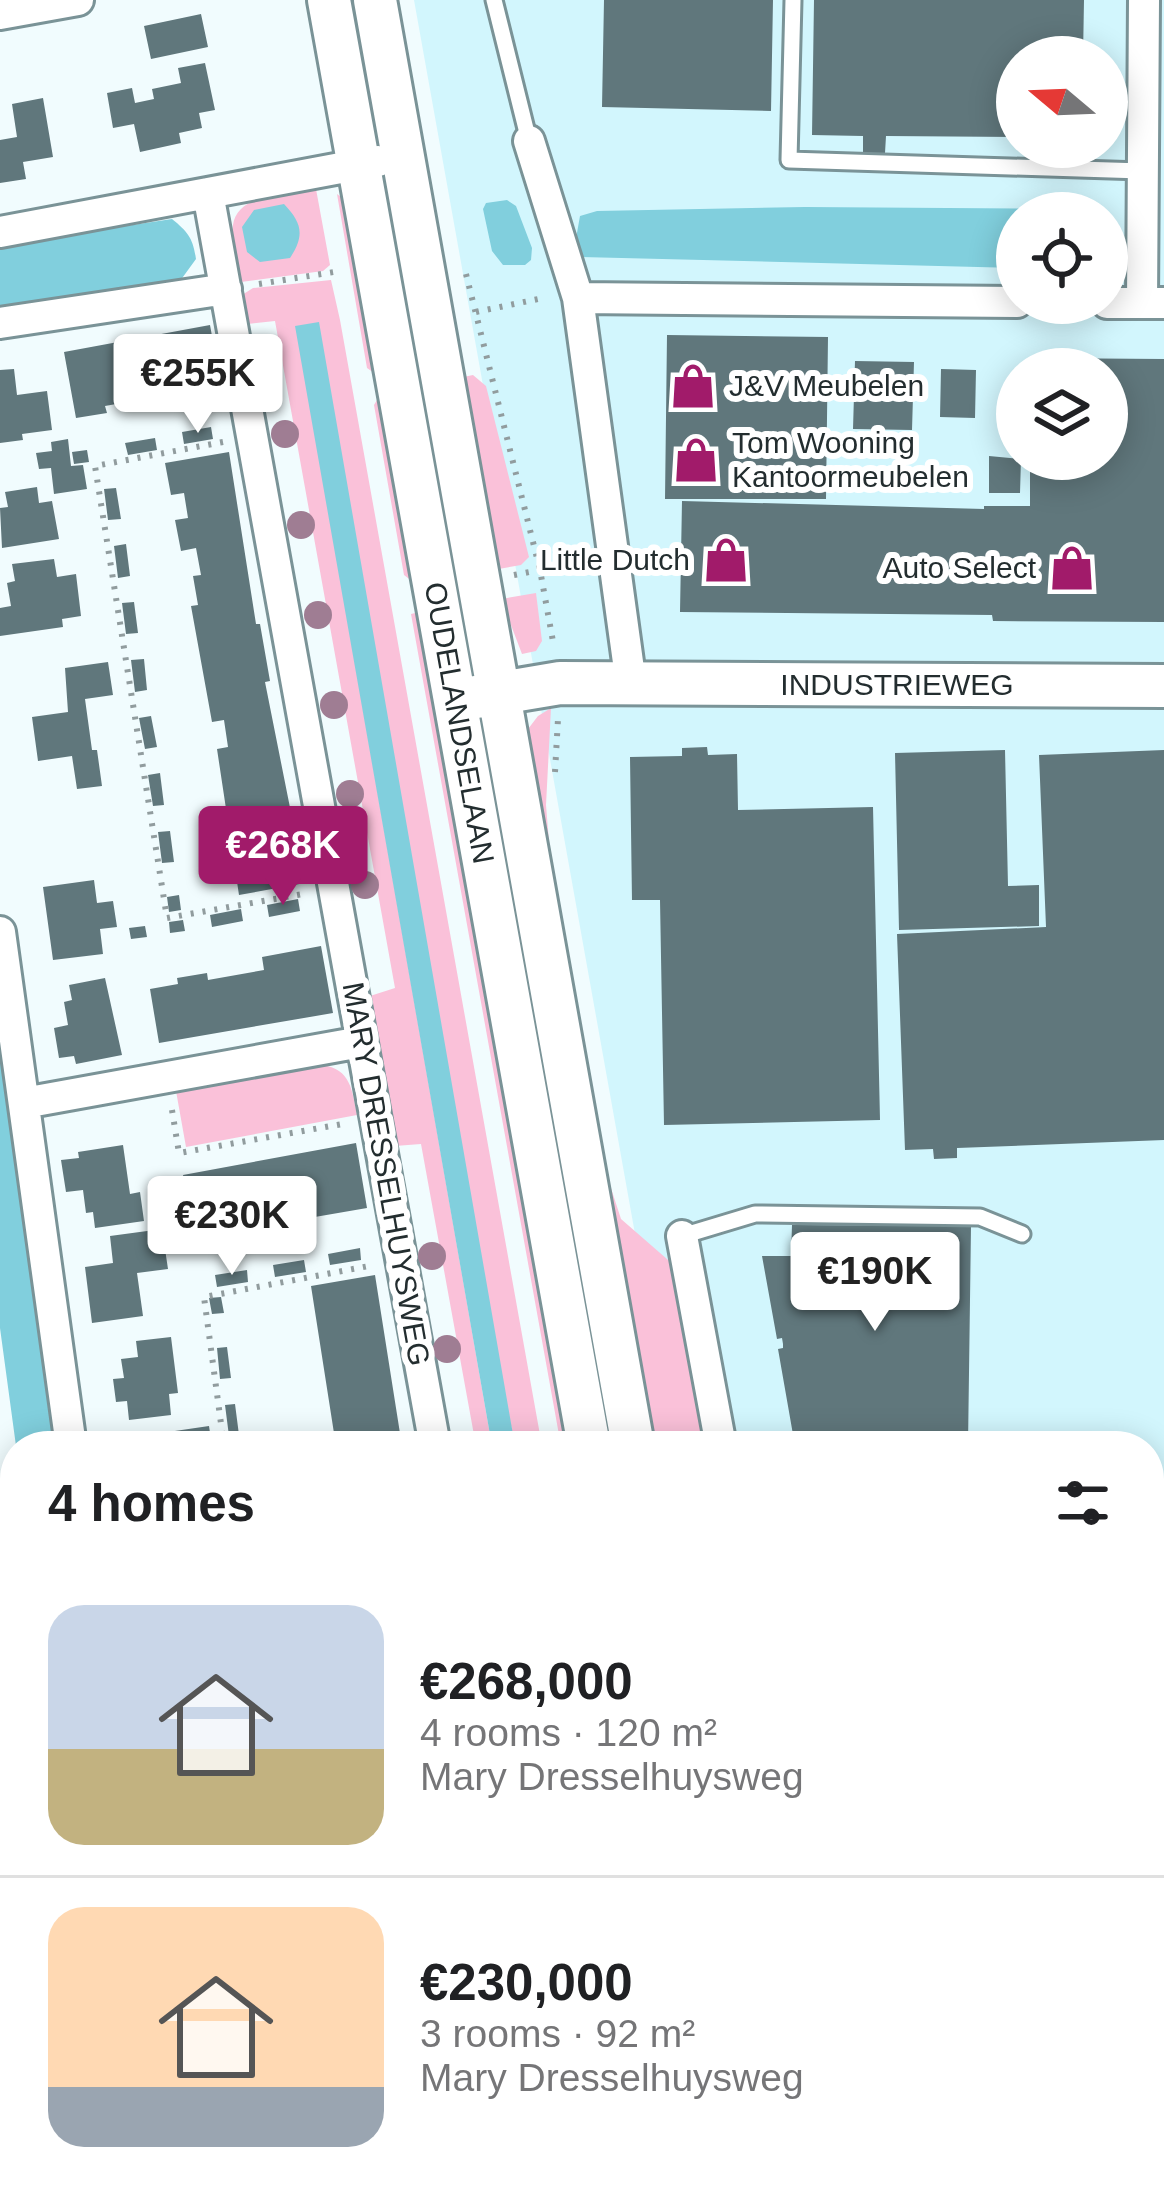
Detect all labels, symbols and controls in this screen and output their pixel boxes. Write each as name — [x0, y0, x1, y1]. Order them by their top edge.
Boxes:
north arrow — [996, 36, 1128, 168]
map controls — [996, 36, 1128, 480]
button: locate — [996, 192, 1128, 324]
pin: €255K — [114, 334, 282, 436]
button: layers — [996, 348, 1128, 480]
text: €255K — [141, 351, 255, 394]
shop icon: J&V Meubelen — [668, 361, 718, 411]
place label: J&V Meubelen — [729, 369, 924, 402]
place label: Tom Wooning Kantoormeubelen — [732, 426, 969, 493]
shop icon: Tom Wooning Kantoormeubelen — [671, 435, 721, 485]
shop icon: Little Dutch — [701, 535, 751, 585]
place label: Little Dutch — [540, 543, 690, 576]
shop icon: Auto Select — [1047, 543, 1097, 593]
place label: Auto Select — [883, 551, 1037, 584]
street label: OUDELANDSELAAN — [418, 580, 500, 866]
street label: INDUSTRIEWEG — [780, 668, 1014, 701]
pin: €268K — [199, 806, 367, 908]
text: €268K — [226, 823, 340, 866]
street label: MARY DRESSELHUYSWEG — [336, 980, 437, 1368]
pin: €230K — [148, 1176, 316, 1278]
text: €230K — [175, 1193, 289, 1236]
pin: €190K — [791, 1232, 959, 1334]
text: €190K — [818, 1249, 932, 1292]
icon: filters — [1050, 1470, 1116, 1536]
text: 4 homes — [48, 1475, 255, 1532]
icon: home — [144, 1653, 288, 1797]
text: €268,000 — [420, 1653, 633, 1710]
text: 4 rooms · 120 m² — [420, 1711, 717, 1754]
text: Mary Dresselhuysweg — [420, 1755, 804, 1798]
text: €230,000 — [420, 1954, 633, 2011]
icon: home — [144, 1955, 288, 2099]
text: 3 rooms · 92 m² — [420, 2012, 695, 2055]
text: Mary Dresselhuysweg — [420, 2056, 804, 2099]

